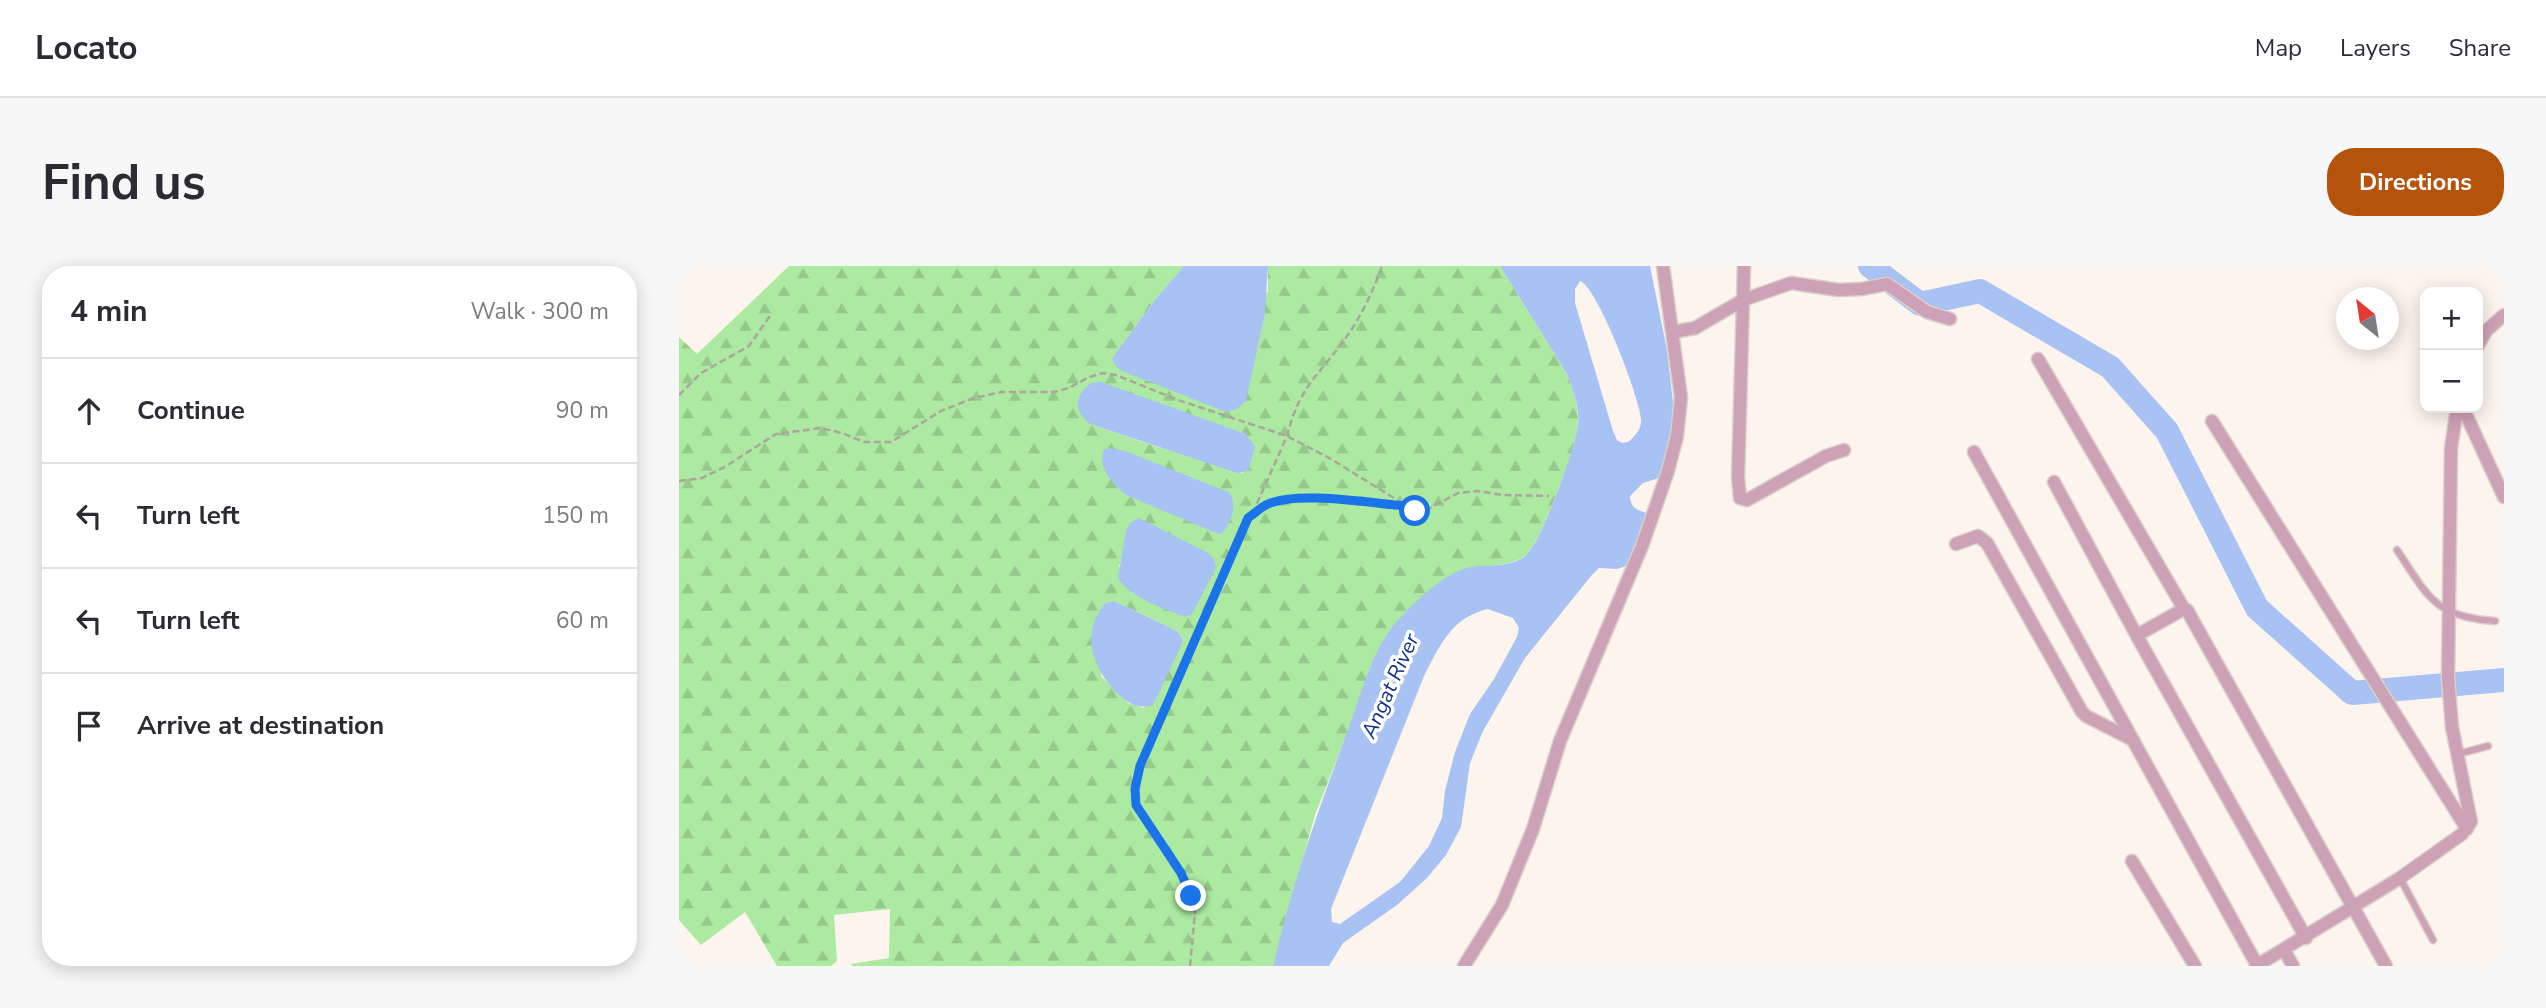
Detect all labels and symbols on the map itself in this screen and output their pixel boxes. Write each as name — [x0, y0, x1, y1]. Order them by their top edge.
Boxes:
north arrow — [2336, 287, 2399, 350]
route start — [1399, 495, 1430, 526]
water label: Angat River — [1354, 629, 1426, 744]
route end — [1175, 880, 1206, 911]

